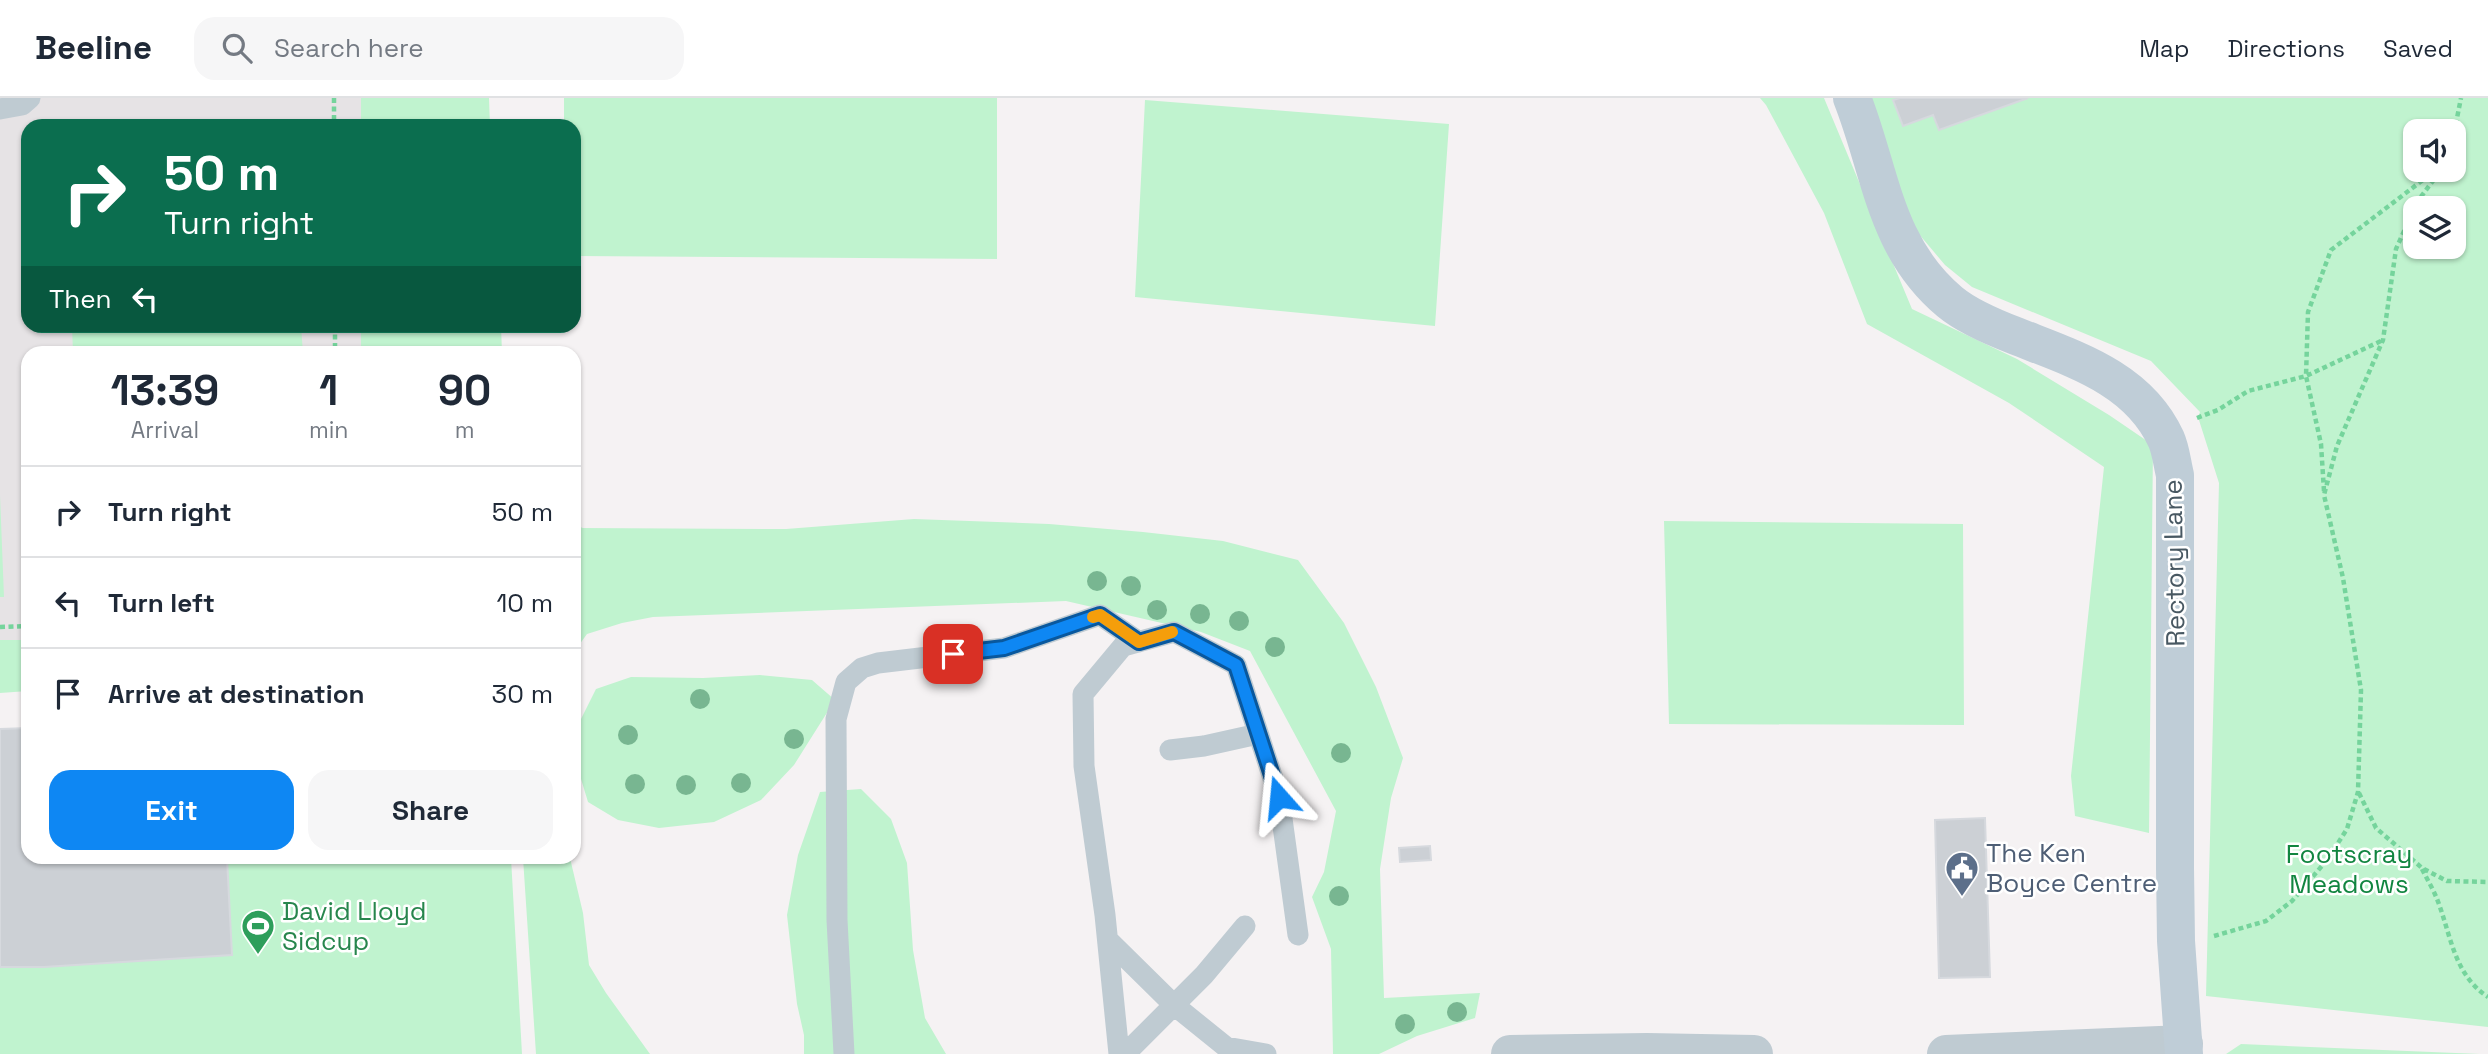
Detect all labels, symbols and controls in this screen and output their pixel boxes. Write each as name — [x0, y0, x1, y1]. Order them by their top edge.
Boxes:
search box — [194, 17, 684, 80]
text: Beeline — [35, 27, 152, 69]
icon: search — [218, 29, 256, 67]
text: Search here — [274, 31, 424, 65]
text: Map — [2139, 33, 2189, 64]
text: Directions — [2227, 33, 2345, 64]
text: Saved — [2383, 33, 2453, 64]
map controls — [2403, 119, 2466, 259]
button: sound — [2403, 119, 2466, 182]
text: 50 m — [164, 142, 279, 204]
icon: right — [49, 147, 140, 238]
button: layers — [2403, 196, 2466, 259]
text: Turn right — [164, 203, 314, 243]
icon: left — [126, 280, 164, 318]
text: Then — [49, 282, 112, 316]
text: 13:39 — [111, 364, 219, 417]
text: 1 — [319, 364, 338, 417]
text: 90 — [438, 364, 491, 417]
text: Arrival — [131, 415, 199, 445]
text: min — [309, 415, 348, 445]
text: m — [455, 415, 475, 445]
street label: Rectory Lane — [2156, 479, 2192, 647]
icon: right — [49, 493, 87, 531]
text: Turn right — [108, 495, 232, 529]
text: 50 m — [492, 495, 553, 529]
icon: left — [49, 584, 87, 622]
text: Turn left — [108, 586, 215, 620]
text: 10 m — [496, 586, 553, 620]
pin — [923, 624, 983, 684]
icon: arrive — [934, 635, 972, 673]
icon: arrive — [49, 675, 87, 713]
text: Arrive at destination — [108, 677, 365, 711]
text: 30 m — [492, 677, 553, 711]
position arrow — [1242, 760, 1316, 834]
button: Exit — [49, 770, 294, 850]
button: Share — [308, 770, 553, 850]
place label: The Ken Boyce Centre — [1986, 836, 2157, 900]
park label: Footscray Meadows — [2286, 837, 2412, 901]
public building icon: The Ken Boyce Centre — [1943, 849, 1981, 898]
place label: David Lloyd Sidcup — [282, 894, 427, 958]
sports icon: David Lloyd Sidcup — [239, 907, 277, 956]

